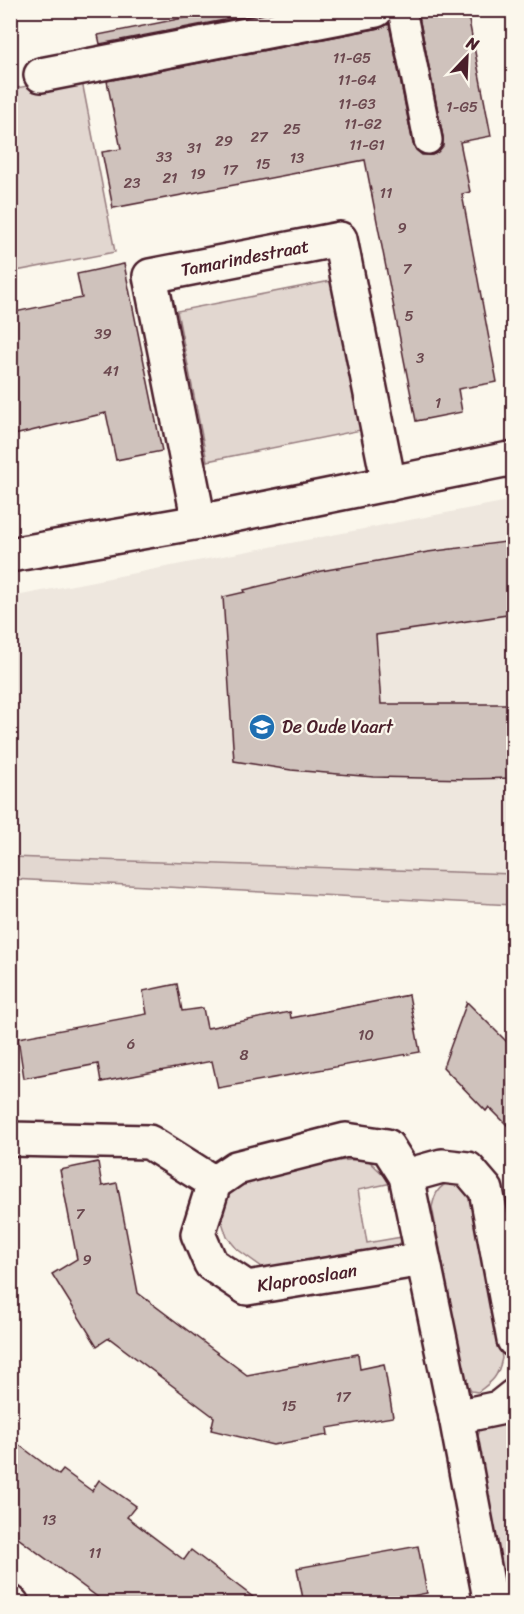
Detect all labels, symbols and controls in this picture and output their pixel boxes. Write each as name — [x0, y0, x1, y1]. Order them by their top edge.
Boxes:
north arrow — [437, 27, 497, 87]
text: N — [461, 28, 484, 60]
house number: 11-G5 — [333, 45, 371, 71]
house number: 11-G4 — [338, 67, 376, 93]
house number: 11-G3 — [338, 91, 376, 117]
house number: 1-G5 — [446, 94, 478, 120]
house number: 11-G2 — [344, 111, 382, 137]
house number: 25 — [283, 116, 301, 142]
house number: 27 — [250, 124, 269, 150]
house number: 29 — [215, 128, 233, 154]
house number: 11-G1 — [349, 132, 385, 158]
house number: 31 — [187, 135, 201, 161]
house number: 33 — [156, 144, 172, 170]
house number: 13 — [290, 145, 304, 171]
house number: 15 — [255, 151, 271, 177]
house number: 17 — [222, 157, 239, 183]
house number: 19 — [190, 161, 206, 187]
house number: 21 — [162, 165, 178, 191]
house number: 23 — [124, 170, 140, 196]
house number: 11 — [380, 180, 392, 206]
house number: 9 — [397, 215, 407, 241]
street label: Tamarindestraat — [178, 230, 312, 286]
house number: 7 — [403, 256, 413, 282]
house number: 5 — [404, 303, 414, 329]
house number: 39 — [94, 321, 112, 347]
house number: 3 — [416, 345, 424, 371]
house number: 41 — [103, 358, 119, 384]
house number: 1 — [435, 390, 441, 416]
place label: De Oude Vaart — [282, 711, 394, 743]
school or university icon: De Oude Vaart — [247, 712, 277, 742]
house number: 10 — [358, 1022, 374, 1048]
house number: 6 — [127, 1031, 135, 1057]
house number: 8 — [239, 1042, 249, 1068]
house number: 7 — [76, 1201, 86, 1227]
house number: 9 — [82, 1247, 92, 1273]
street label: Klaprooslaan — [254, 1254, 360, 1302]
house number: 17 — [335, 1384, 352, 1410]
house number: 15 — [281, 1393, 297, 1419]
house number: 13 — [42, 1507, 56, 1533]
house number: 11 — [89, 1540, 101, 1566]

